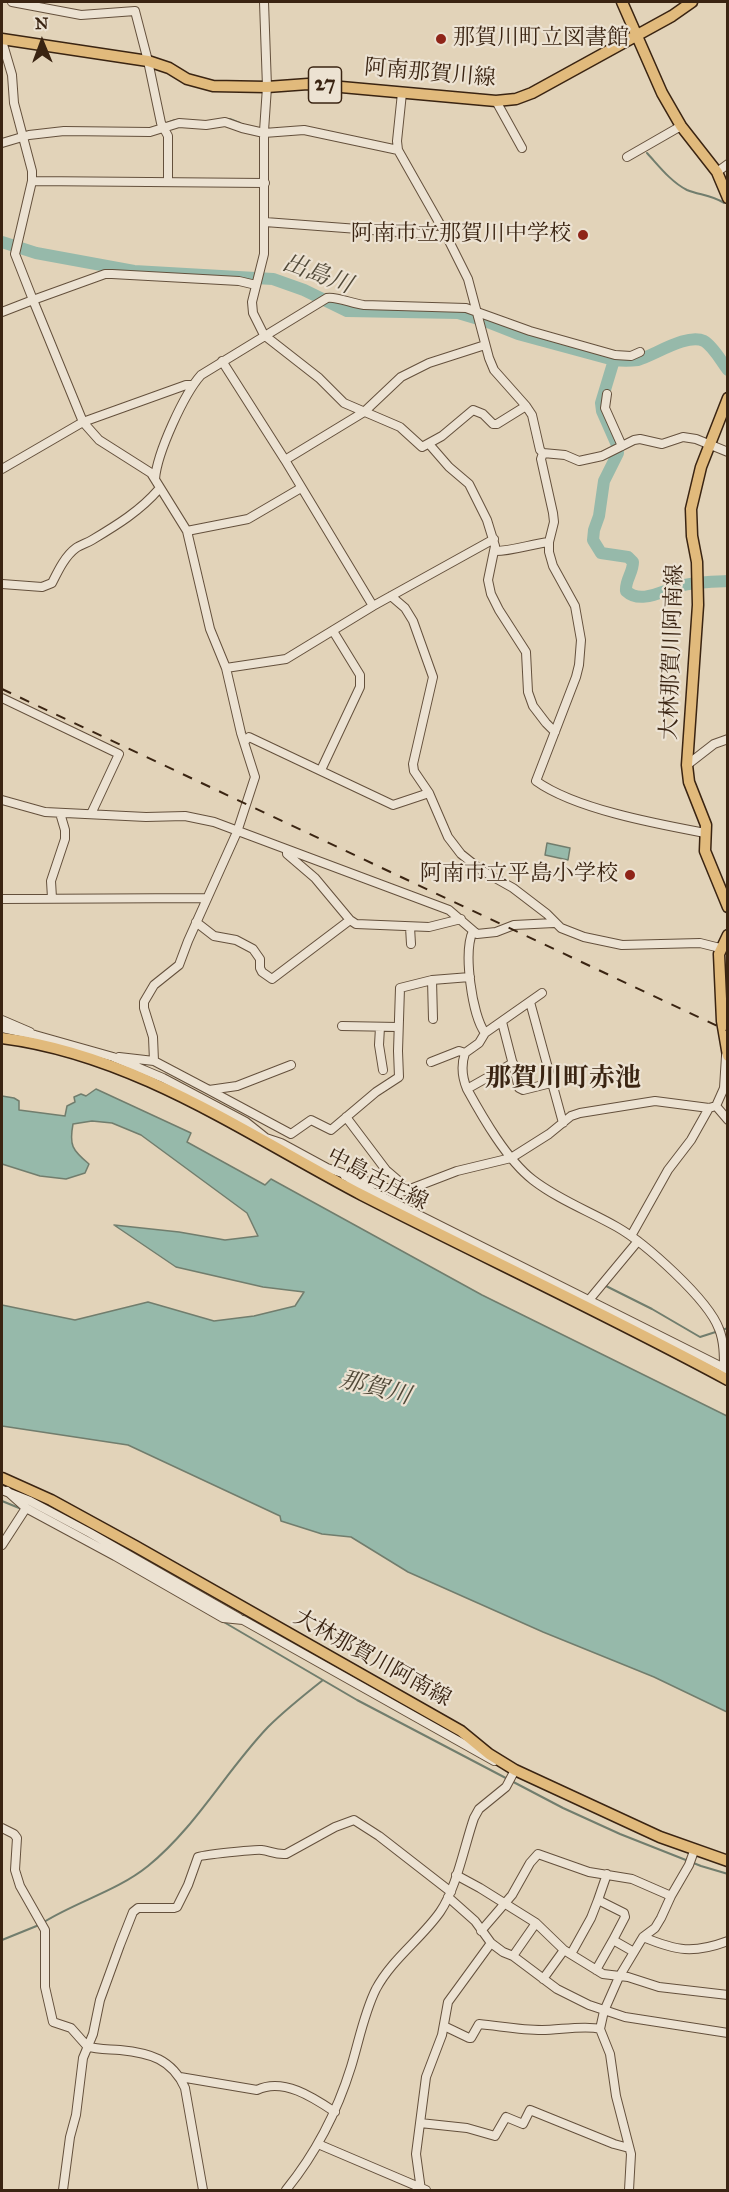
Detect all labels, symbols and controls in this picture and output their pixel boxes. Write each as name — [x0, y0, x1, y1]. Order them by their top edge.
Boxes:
north arrow — [12, 12, 72, 72]
text: N — [35, 14, 49, 33]
place label: 那賀川町立図書館 — [453, 26, 629, 52]
marker: 那賀川町立図書館 — [434, 32, 448, 46]
street label: 阿南那賀川線 — [363, 55, 497, 93]
road number: 27 — [308, 67, 342, 103]
place label: 阿南市立那賀川中学校 — [351, 222, 571, 248]
marker: 阿南市立那賀川中学校 — [576, 228, 590, 242]
water label: 出島川 — [278, 249, 356, 301]
street label: 大林那賀川阿南線 — [657, 564, 689, 740]
place label: 阿南市立平島小学校 — [420, 862, 618, 888]
marker: 阿南市立平島小学校 — [623, 868, 637, 882]
district label: 那賀川町赤池 — [485, 1064, 641, 1096]
street label: 中島古庄線 — [322, 1143, 432, 1217]
water label: 那賀川 — [337, 1366, 413, 1412]
street label: 大林那賀川阿南線 — [289, 1605, 455, 1713]

